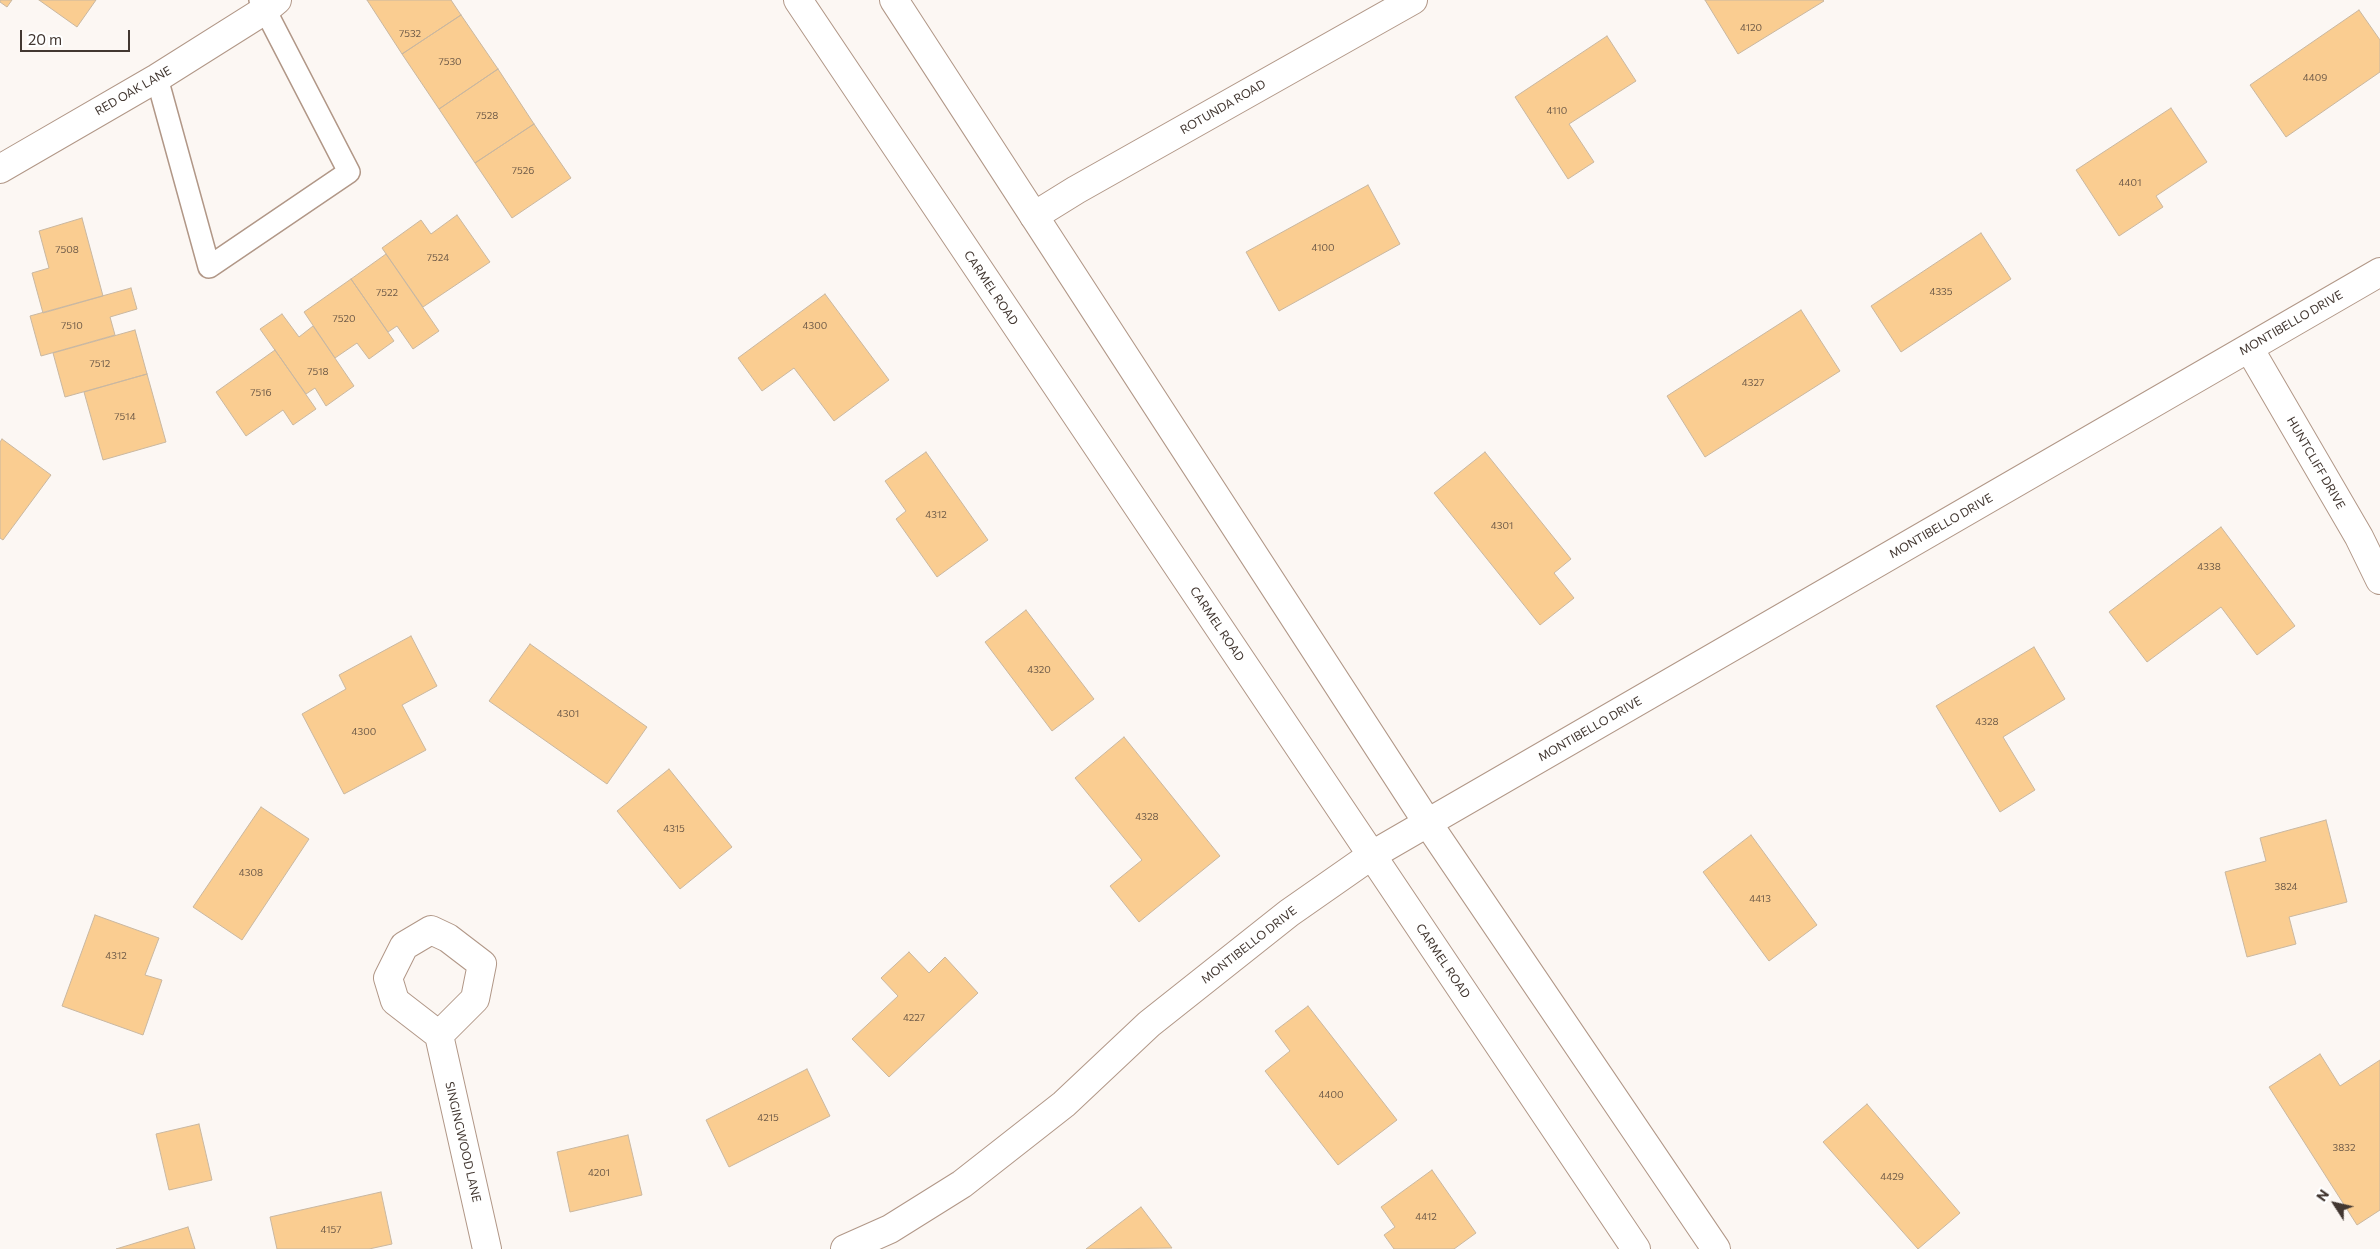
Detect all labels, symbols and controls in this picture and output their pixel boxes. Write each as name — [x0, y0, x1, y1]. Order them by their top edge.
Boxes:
scale bar — [22, 20, 132, 52]
house number: 4120 — [1740, 22, 1762, 34]
house number: 7532 — [399, 28, 421, 40]
text: 20 m — [28, 30, 62, 48]
house number: 7530 — [438, 56, 462, 68]
street label: RED OAK LANE — [92, 63, 174, 119]
house number: 4409 — [2303, 72, 2327, 84]
street label: ROTUNDA ROAD — [1178, 77, 1268, 137]
house number: 4110 — [1547, 105, 1567, 117]
house number: 7528 — [476, 110, 498, 122]
house number: 7526 — [512, 165, 534, 177]
house number: 4401 — [2119, 177, 2141, 189]
house number: 4100 — [1311, 242, 1335, 254]
house number: 7508 — [55, 244, 79, 256]
street label: CARMEL ROAD — [961, 248, 1021, 328]
house number: 7524 — [427, 252, 449, 264]
house number: 4335 — [1929, 286, 1953, 298]
house number: 7522 — [376, 287, 398, 299]
street label: MONTIBELLO DRIVE — [2237, 287, 2345, 359]
house number: 7520 — [332, 313, 356, 325]
house number: 7510 — [61, 320, 83, 332]
house number: 4300 — [803, 320, 827, 332]
house number: 7512 — [90, 358, 110, 370]
house number: 7518 — [307, 366, 329, 378]
house number: 4327 — [1742, 377, 1764, 389]
house number: 7516 — [250, 387, 272, 399]
house number: 7514 — [114, 411, 136, 423]
street label: HUNTCLIFF DRIVE — [2284, 414, 2348, 512]
street label: MONTIBELLO DRIVE — [1887, 490, 1995, 562]
house number: 4312 — [925, 509, 947, 521]
house number: 4301 — [1491, 520, 1513, 532]
house number: 4338 — [2197, 561, 2221, 573]
street label: CARMEL ROAD — [1187, 584, 1247, 664]
house number: 4320 — [1027, 664, 1051, 676]
street label: MONTIBELLO DRIVE — [1536, 693, 1644, 765]
house number: 4301 — [557, 708, 579, 720]
house number: 4328 — [1975, 716, 1999, 728]
house number: 4300 — [352, 726, 376, 738]
house number: 4328 — [1135, 811, 1159, 823]
house number: 4315 — [663, 823, 685, 835]
house number: 4308 — [239, 867, 263, 879]
house number: 3824 — [2274, 881, 2298, 893]
house number: 4413 — [1749, 893, 1771, 905]
street label: MONTIBELLO DRIVE — [1198, 903, 1300, 987]
street label: CARMEL ROAD — [1413, 921, 1473, 1001]
house number: 4312 — [105, 950, 127, 962]
house number: 4227 — [903, 1012, 925, 1024]
street label: SINGINGWOOD LANE — [442, 1080, 484, 1204]
house number: 4400 — [1318, 1089, 1344, 1101]
house number: 4215 — [757, 1112, 779, 1124]
house number: 3832 — [2333, 1142, 2355, 1154]
house number: 4201 — [588, 1167, 610, 1179]
house number: 4429 — [1880, 1171, 1904, 1183]
north arrow — [2310, 1179, 2360, 1229]
text: N — [2312, 1186, 2332, 1204]
house number: 4412 — [1415, 1211, 1437, 1223]
house number: 4157 — [321, 1224, 341, 1236]

